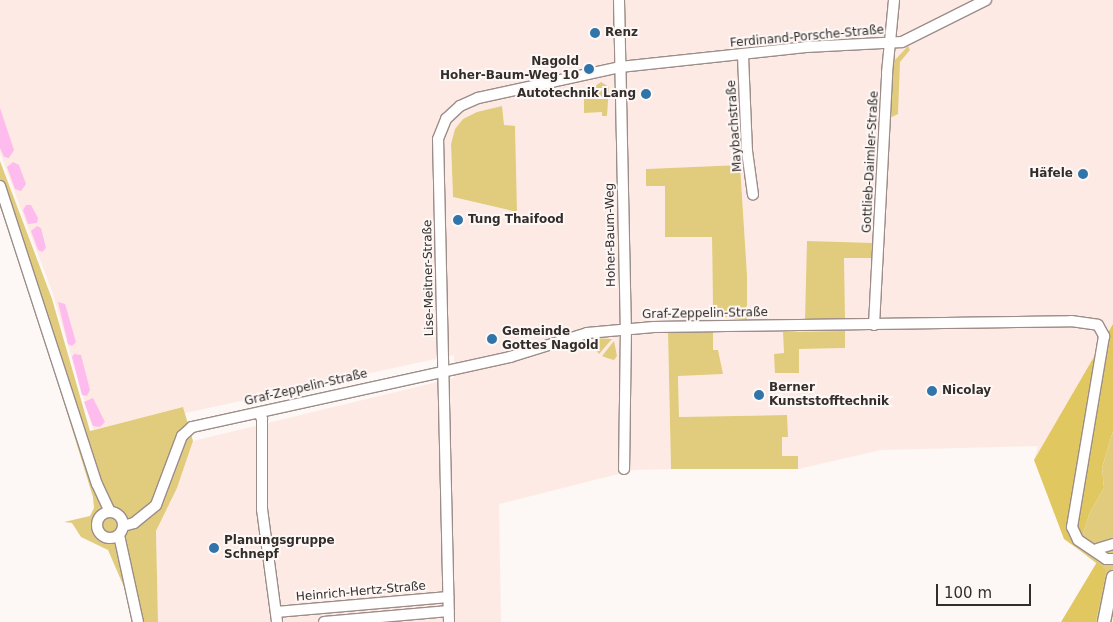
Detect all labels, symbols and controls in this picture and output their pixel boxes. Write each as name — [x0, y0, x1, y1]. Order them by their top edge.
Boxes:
street label: Ferdinand-Porsche-Straße — [729, 23, 885, 51]
place label: Renz — [605, 26, 638, 40]
marker: Renz — [589, 27, 601, 39]
place label: Nagold Hoher-Baum-Weg 10 — [440, 55, 579, 83]
marker: Nagold Hoher-Baum-Weg 10 — [583, 63, 595, 75]
street label: Maybachstraße — [725, 80, 745, 172]
place label: Autotechnik Lang — [517, 87, 636, 101]
marker: Autotechnik Lang — [640, 88, 652, 100]
street label: Gottlieb-Daimler-Straße — [860, 91, 882, 233]
place label: Häfele — [1029, 167, 1073, 181]
marker: Häfele — [1077, 168, 1089, 180]
street label: Hoher-Baum-Weg — [603, 183, 619, 287]
place label: Tung Thaifood — [468, 213, 564, 227]
marker: Tung Thaifood — [452, 214, 464, 226]
street label: Lise-Meitner-Straße — [421, 219, 437, 337]
street label: Graf-Zeppelin-Straße — [642, 306, 768, 322]
place label: Gemeinde Gottes Nagold — [502, 325, 599, 353]
marker: Gemeinde Gottes Nagold — [486, 333, 498, 345]
street label: Graf-Zeppelin-Straße — [243, 367, 369, 409]
place label: Berner Kunststofftechnik — [769, 381, 889, 409]
place label: Nicolay — [942, 384, 991, 398]
marker: Nicolay — [926, 385, 938, 397]
marker: Berner Kunststofftechnik — [753, 389, 765, 401]
place label: Planungsgruppe Schnepf — [224, 534, 335, 562]
marker: Planungsgruppe Schnepf — [208, 542, 220, 554]
scale bar — [938, 574, 1033, 606]
street label: Heinrich-Hertz-Straße — [295, 579, 427, 605]
text: 100 m — [944, 584, 992, 602]

